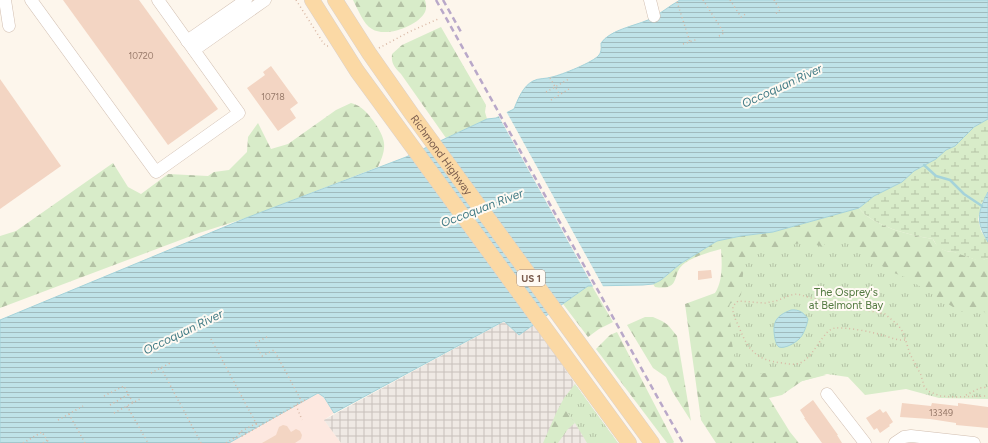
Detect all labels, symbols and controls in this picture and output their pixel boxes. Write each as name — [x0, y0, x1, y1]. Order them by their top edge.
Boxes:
house number: 10720 — [128, 50, 154, 61]
water label: Occoquan River — [740, 61, 825, 111]
house number: 10718 — [261, 91, 285, 102]
street label: Richmond Highway — [408, 112, 475, 198]
water label: Occoquan River — [439, 186, 526, 230]
road number: US 1 — [517, 270, 545, 286]
park label: The Osprey's at Belmont Bay — [809, 286, 883, 312]
water label: Occoquan River — [141, 306, 226, 357]
house number: 13349 — [929, 407, 953, 418]

